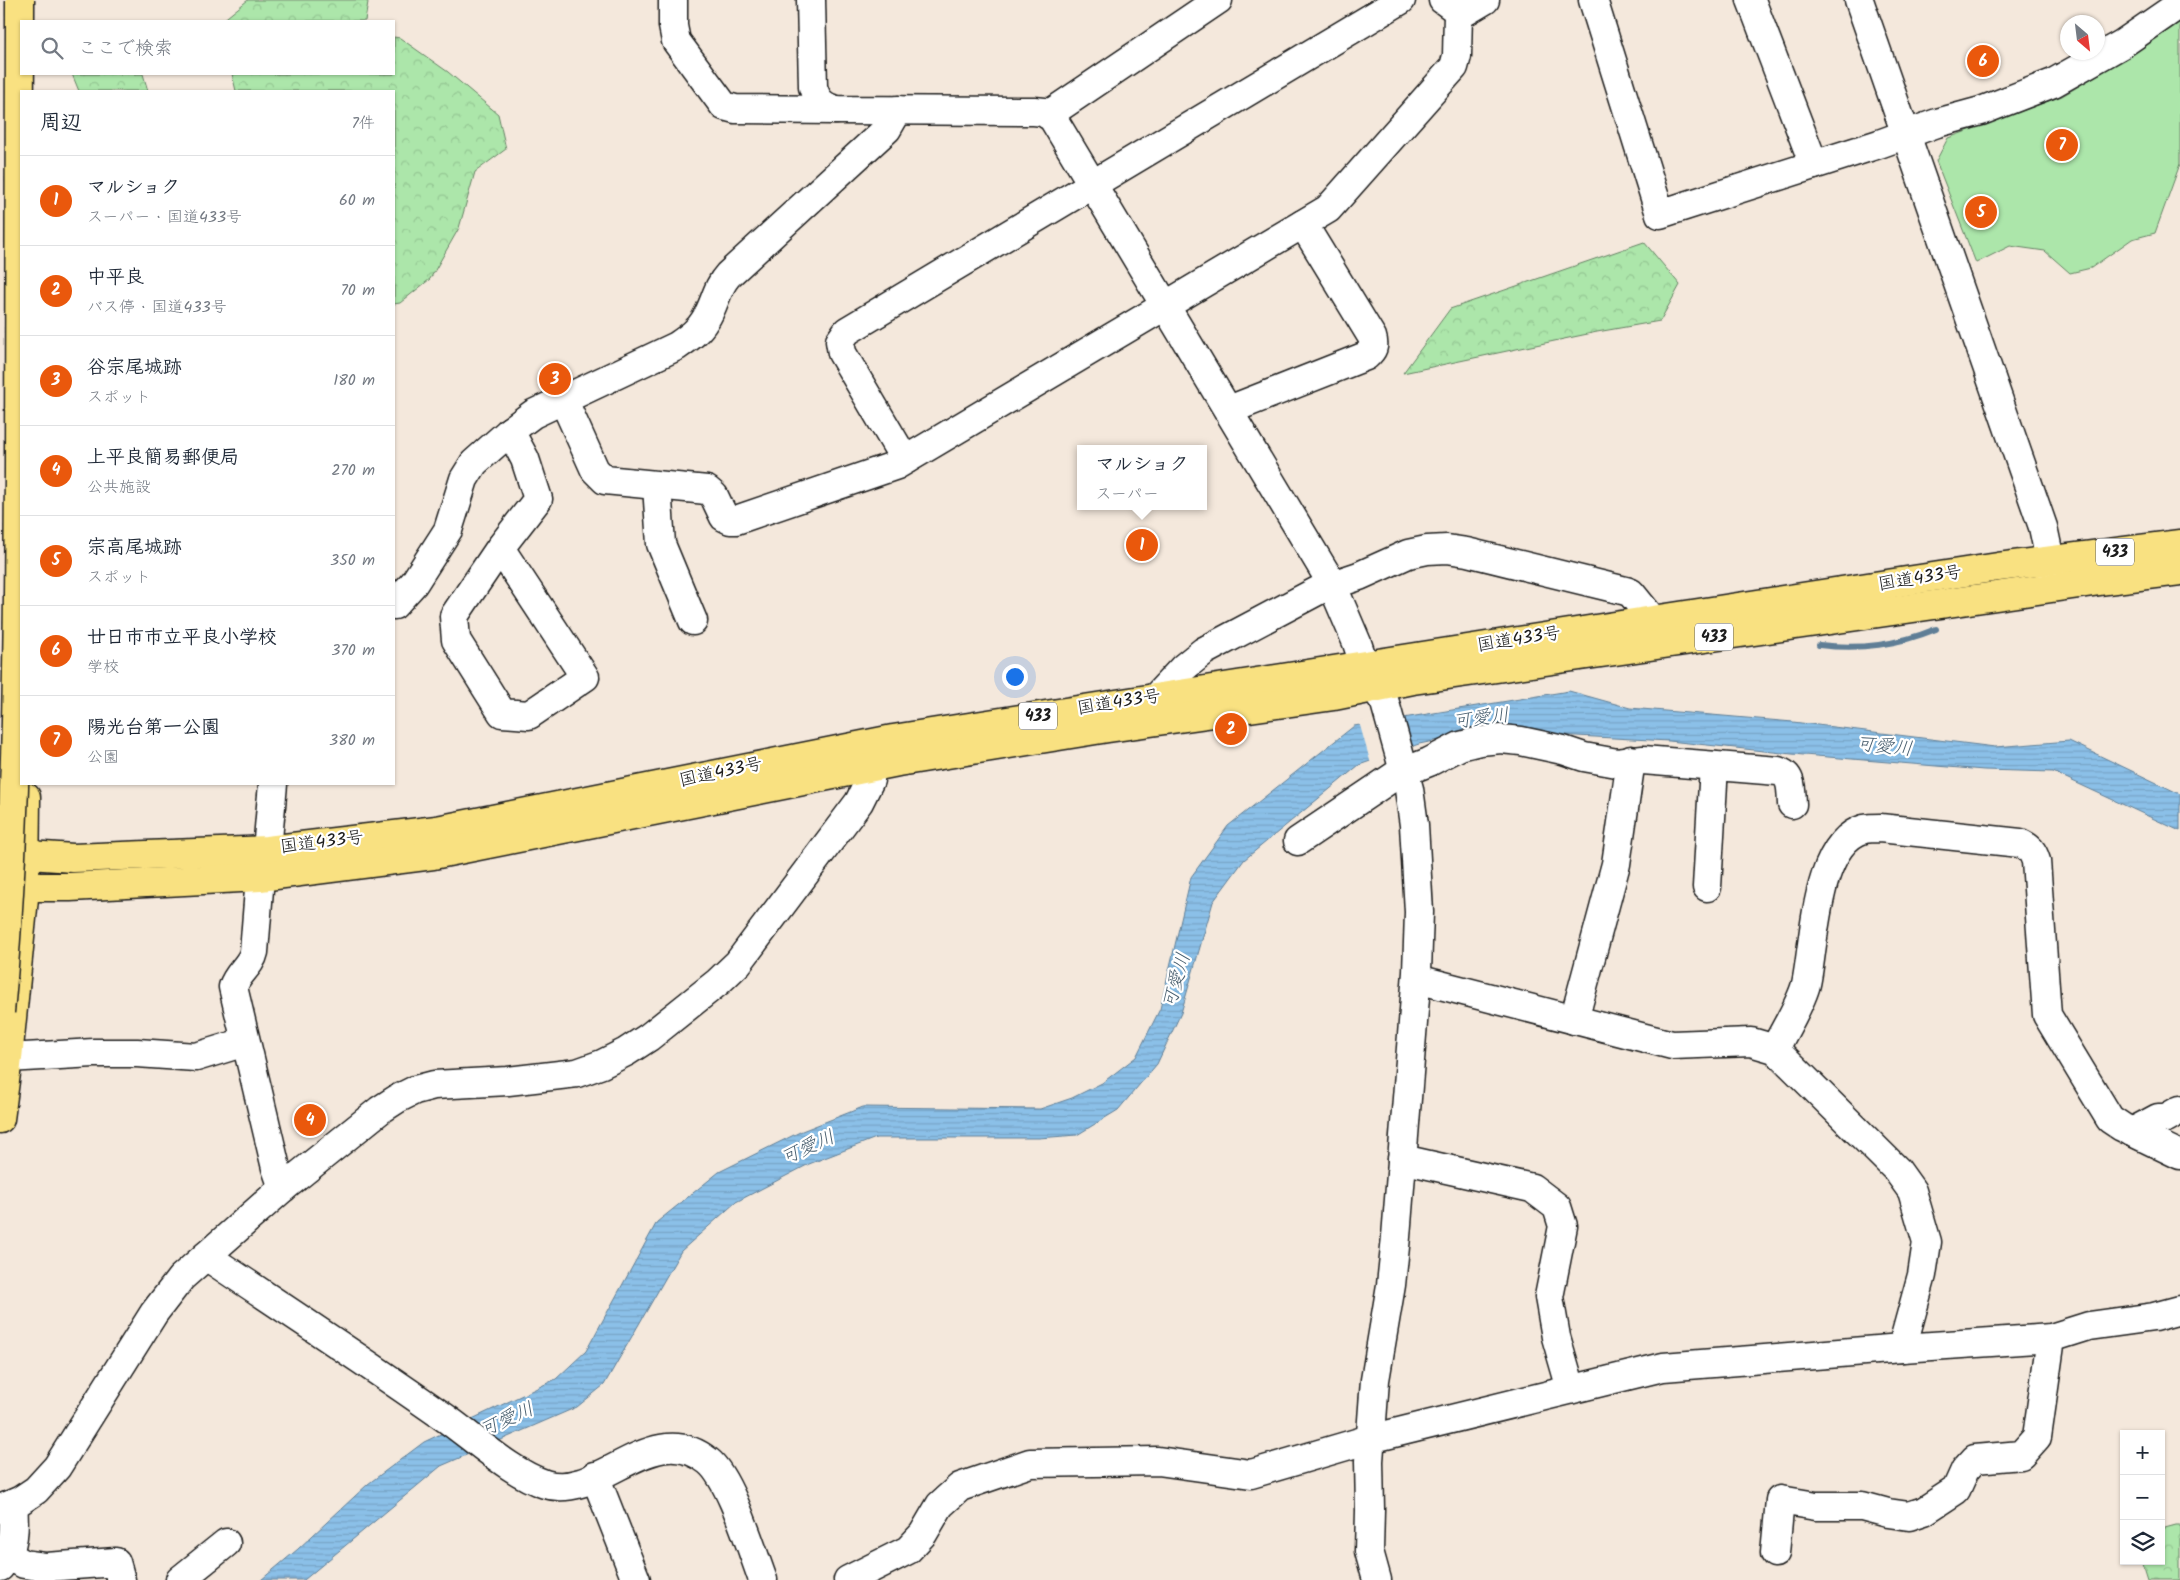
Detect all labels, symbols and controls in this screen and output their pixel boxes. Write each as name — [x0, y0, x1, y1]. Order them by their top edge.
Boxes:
north arrow — [2060, 15, 2105, 60]
search box — [20, 20, 395, 75]
icon: search — [38, 34, 66, 62]
text: ここで検索 — [78, 34, 173, 64]
pin: 6 — [1967, 42, 1999, 80]
text: 周辺 — [40, 107, 82, 140]
text: 7件 — [352, 111, 375, 136]
pin: 7 — [2046, 126, 2078, 164]
text: マルショク — [87, 173, 180, 203]
text: 1 — [54, 188, 58, 213]
text: 60 m — [339, 188, 375, 213]
pin: 5 — [1965, 193, 1997, 231]
text: スーパー · 国道433号 — [87, 205, 242, 230]
text: 中平良 — [87, 263, 144, 293]
text: 2 — [51, 278, 61, 303]
text: 70 m — [340, 278, 375, 303]
text: バス停 · 国道433号 — [87, 295, 227, 320]
text: 谷宗尾城跡 — [87, 353, 182, 383]
pin: 3 — [539, 360, 571, 398]
text: 3 — [52, 368, 60, 393]
text: 180 m — [333, 368, 375, 393]
text: スポット — [87, 385, 151, 410]
text: 上平良簡易郵便局 — [87, 443, 239, 473]
popup — [1077, 445, 1207, 510]
text: マルショク — [1095, 450, 1189, 480]
text: 4 — [52, 458, 60, 483]
text: 270 m — [331, 458, 375, 483]
text: 公共施設 — [87, 475, 151, 500]
text: スーパー — [1095, 482, 1159, 507]
pin: 1 — [1126, 526, 1158, 564]
text: 宗高尾城跡 — [87, 533, 182, 563]
road number: 433 — [2096, 538, 2134, 566]
text: 5 — [52, 548, 60, 573]
text: 350 m — [330, 548, 375, 573]
street label: 国道433号 — [1876, 558, 1964, 600]
text: スポット — [87, 565, 151, 590]
street label: 国道433号 — [1475, 619, 1563, 661]
text: 廿日市市立平良小学校 — [87, 623, 277, 653]
road number: 433 — [1695, 624, 1733, 650]
text: 6 — [52, 638, 60, 663]
text: 370 m — [331, 638, 375, 663]
text: 学校 — [87, 655, 119, 680]
your location — [1002, 664, 1028, 690]
street label: 国道433号 — [1075, 682, 1163, 724]
water label: 可愛川 — [1451, 701, 1511, 737]
road number: 433 — [1019, 702, 1057, 729]
pin: 2 — [1215, 710, 1247, 748]
text: 陽光台第一公園 — [87, 713, 220, 743]
text: 7 — [52, 728, 60, 753]
text: 380 m — [329, 728, 375, 753]
water label: 可愛川 — [1854, 729, 1914, 765]
text: 公園 — [87, 745, 119, 770]
street label: 国道433号 — [677, 750, 765, 796]
street label: 国道433号 — [278, 823, 366, 863]
water label: 可愛川 — [1155, 949, 1199, 1013]
pin: 4 — [294, 1101, 326, 1139]
water label: 可愛川 — [776, 1123, 840, 1173]
water label: 可愛川 — [475, 1395, 539, 1445]
map controls — [2120, 1430, 2165, 1565]
button: + — [2120, 1430, 2165, 1475]
button: − — [2120, 1475, 2165, 1520]
button: layers — [2120, 1520, 2165, 1565]

